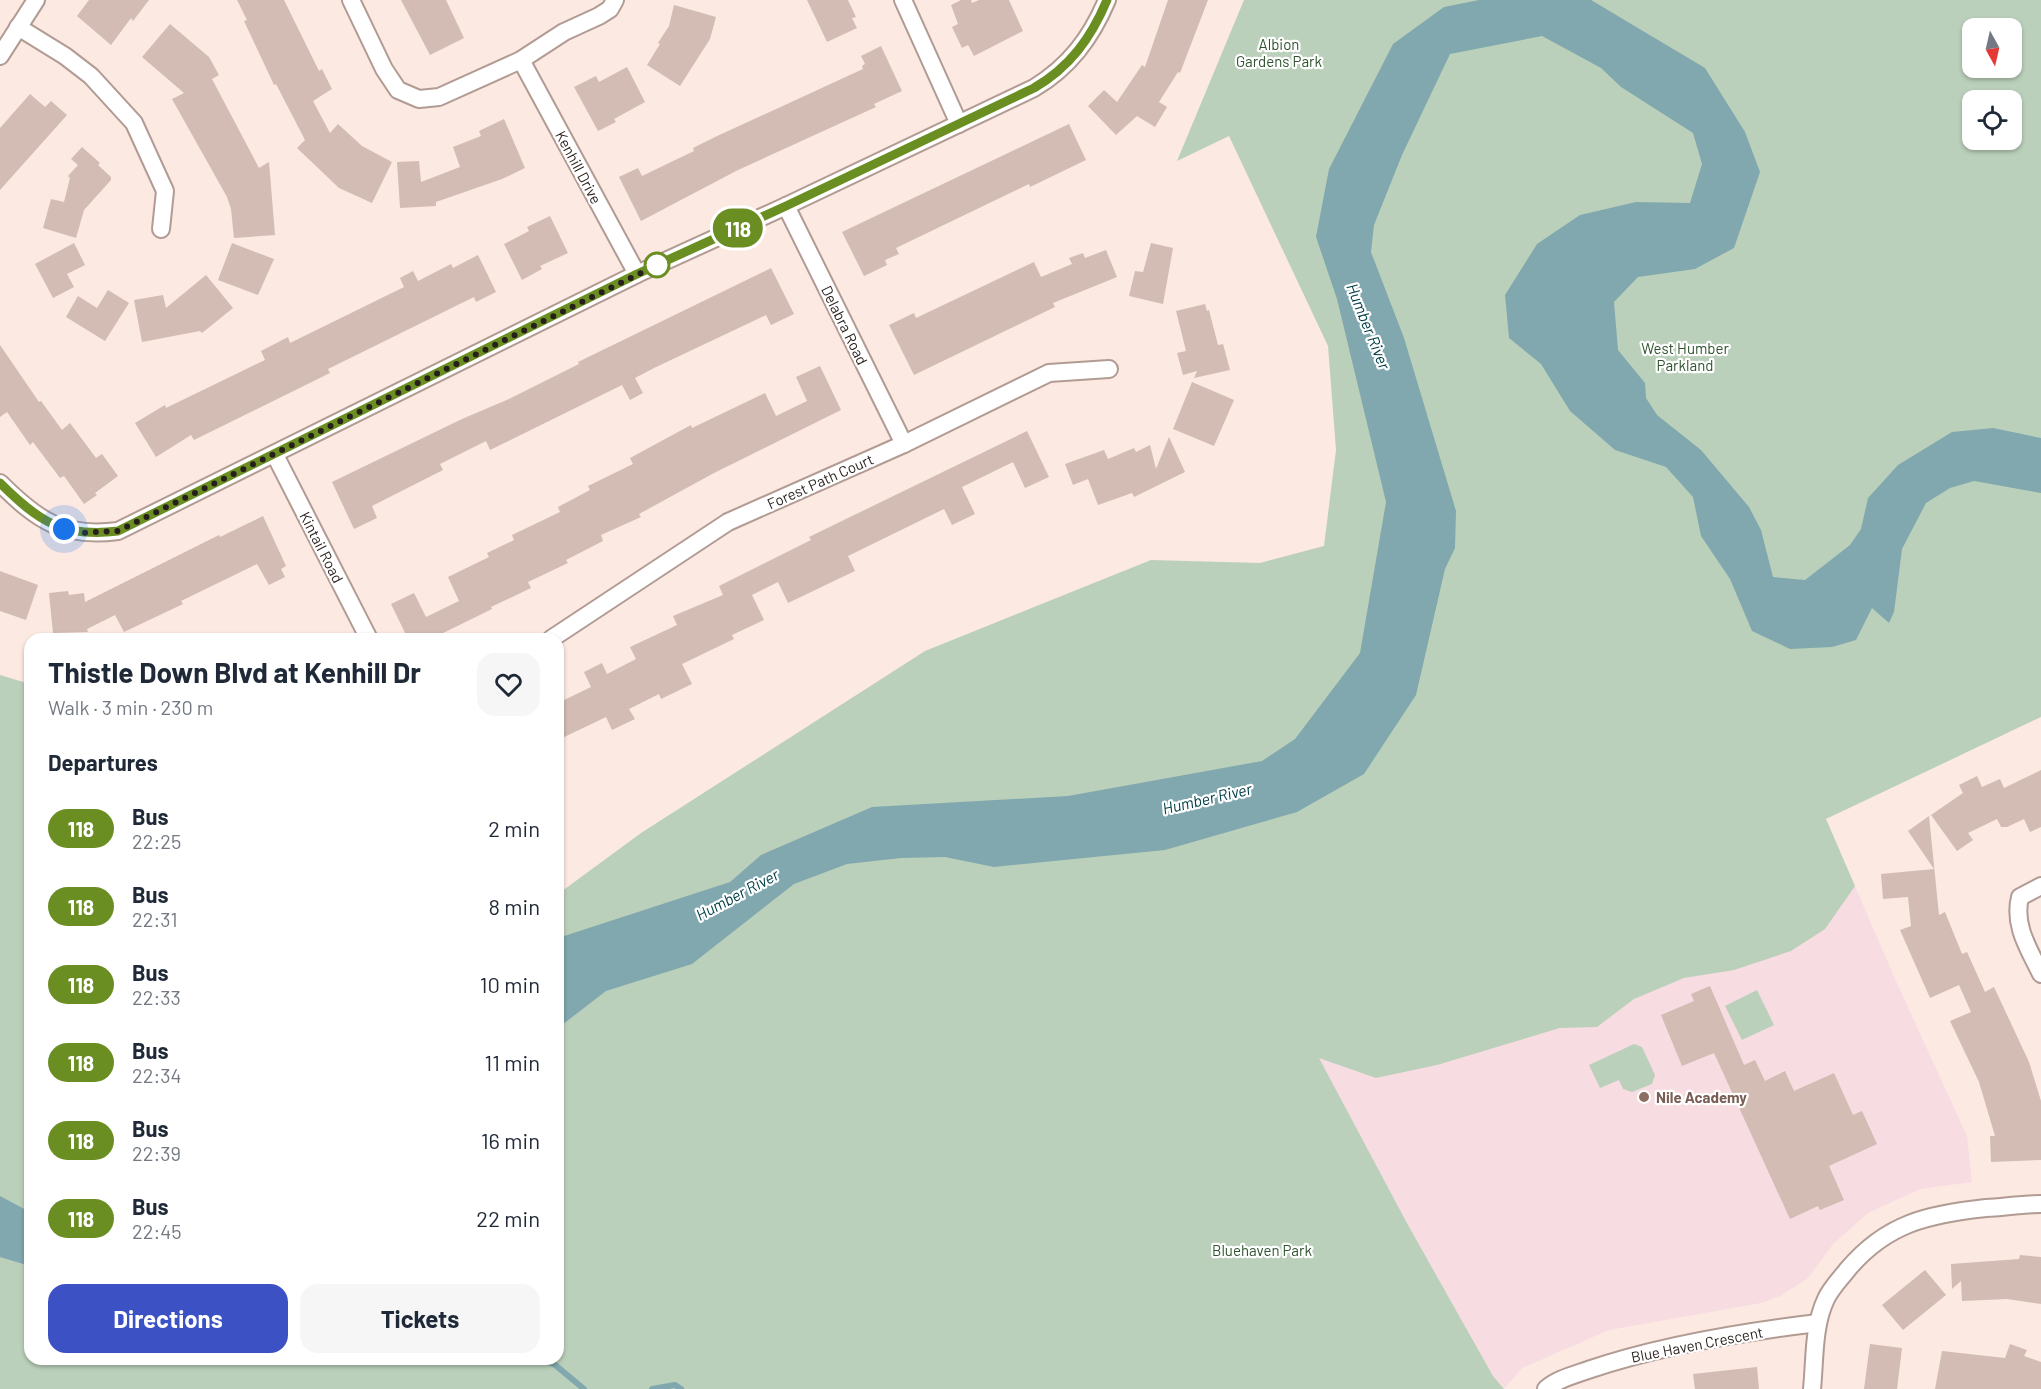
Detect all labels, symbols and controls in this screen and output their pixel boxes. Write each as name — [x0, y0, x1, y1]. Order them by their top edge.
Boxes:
north arrow — [1962, 18, 2022, 78]
map controls — [1962, 18, 2022, 150]
park label: Albion Gardens Park — [1236, 35, 1323, 70]
button: locate — [1962, 90, 2022, 150]
street label: Kenhill Drive — [552, 127, 606, 207]
line badge: 118 — [704, 208, 772, 248]
text: 118 — [725, 216, 751, 241]
unlabelled marker — [644, 252, 670, 278]
water label: Humber River — [1343, 280, 1395, 373]
street label: Delabra Road — [818, 282, 872, 368]
park label: West Humber Parkland — [1641, 339, 1729, 374]
street label: Forest Path Court — [764, 450, 876, 512]
street label: Kintail Road — [296, 508, 348, 586]
your location — [49, 514, 79, 544]
button: heart — [477, 653, 540, 716]
text: Thistle Down Blvd at Kenhill Dr — [48, 655, 421, 689]
text: Walk · 3 min · 230 m — [48, 695, 213, 719]
text: Departures — [48, 749, 158, 775]
water label: Humber River — [1160, 778, 1255, 818]
text: Bus — [132, 803, 169, 829]
text: 2 min — [488, 815, 540, 841]
text: 118 — [68, 816, 94, 841]
text: 22:25 — [132, 829, 181, 853]
water label: Humber River — [692, 864, 783, 924]
text: Bus — [132, 881, 169, 907]
text: 8 min — [488, 893, 540, 919]
text: 118 — [68, 894, 94, 919]
text: 22:31 — [132, 907, 177, 931]
text: Bus — [132, 959, 169, 985]
text: 10 min — [480, 971, 540, 997]
text: 118 — [68, 972, 94, 997]
text: 22:33 — [132, 985, 181, 1009]
text: Bus — [132, 1037, 169, 1063]
text: 11 min — [484, 1049, 540, 1075]
text: 118 — [68, 1050, 94, 1075]
text: 22:34 — [132, 1063, 182, 1087]
place label: Nile Academy — [1656, 1088, 1747, 1106]
marker: Nile Academy — [1637, 1090, 1651, 1104]
text: Bus — [132, 1115, 169, 1141]
text: 16 min — [481, 1127, 540, 1153]
text: 118 — [68, 1128, 94, 1153]
text: 22:39 — [132, 1141, 181, 1165]
text: Bus — [132, 1193, 169, 1219]
text: 22 min — [476, 1205, 540, 1231]
text: 118 — [68, 1206, 94, 1231]
text: 22:45 — [132, 1219, 182, 1243]
park label: Bluehaven Park — [1212, 1241, 1312, 1259]
button: Directions — [48, 1284, 288, 1353]
button: Tickets — [300, 1284, 540, 1353]
street label: Blue Haven Crescent — [1629, 1322, 1765, 1366]

